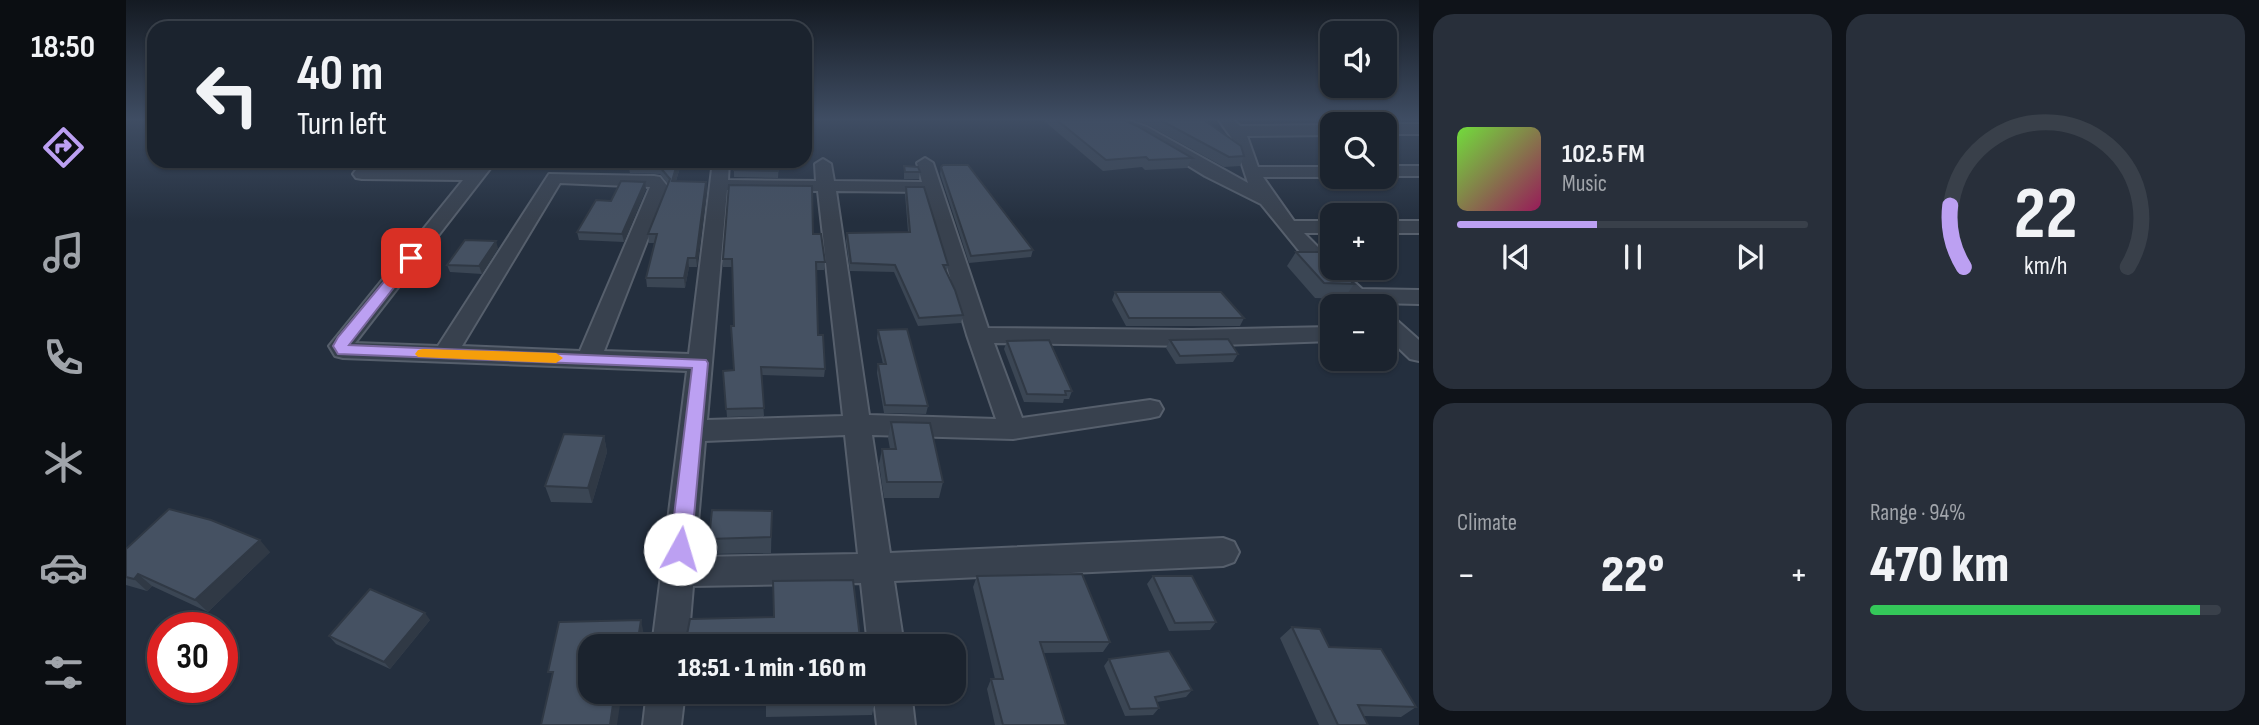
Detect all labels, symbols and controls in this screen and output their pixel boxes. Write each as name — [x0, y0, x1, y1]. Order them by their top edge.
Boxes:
map controls — [1320, 21, 1397, 371]
button: sound — [1320, 21, 1397, 98]
text: 18:50 — [31, 28, 95, 67]
text: 40 m — [297, 45, 383, 104]
icon: left — [182, 49, 273, 140]
text: Turn left — [297, 105, 387, 144]
button: search — [1320, 112, 1397, 189]
icon: directions — [39, 123, 88, 172]
text: 102.5 FM — [1562, 139, 1645, 170]
text: Music — [1562, 170, 1607, 198]
text: 22 — [2014, 172, 2077, 260]
button: + — [1320, 203, 1397, 280]
icon: music — [39, 228, 88, 277]
pin — [381, 228, 441, 288]
icon: previous — [1497, 238, 1535, 276]
icon: pause — [1614, 238, 1652, 276]
icon: next — [1731, 238, 1769, 276]
icon: arrive — [392, 239, 430, 277]
text: km/h — [2024, 251, 2067, 282]
button: − — [1320, 294, 1397, 371]
icon: phone — [39, 333, 88, 382]
icon: climate — [39, 438, 88, 487]
text: Range · 94% — [1870, 499, 1966, 527]
text: Climate — [1457, 509, 1517, 537]
position arrow — [643, 512, 717, 586]
text: 470 km — [1870, 534, 2009, 597]
icon: car — [39, 543, 88, 592]
text: 22° — [1601, 544, 1664, 607]
text: − — [1457, 553, 1476, 598]
text: + — [1789, 553, 1808, 598]
speed limit sign: 30 — [147, 612, 238, 703]
icon: filters — [39, 648, 88, 697]
text: 18:51 · 1 min · 160 m — [678, 653, 866, 684]

